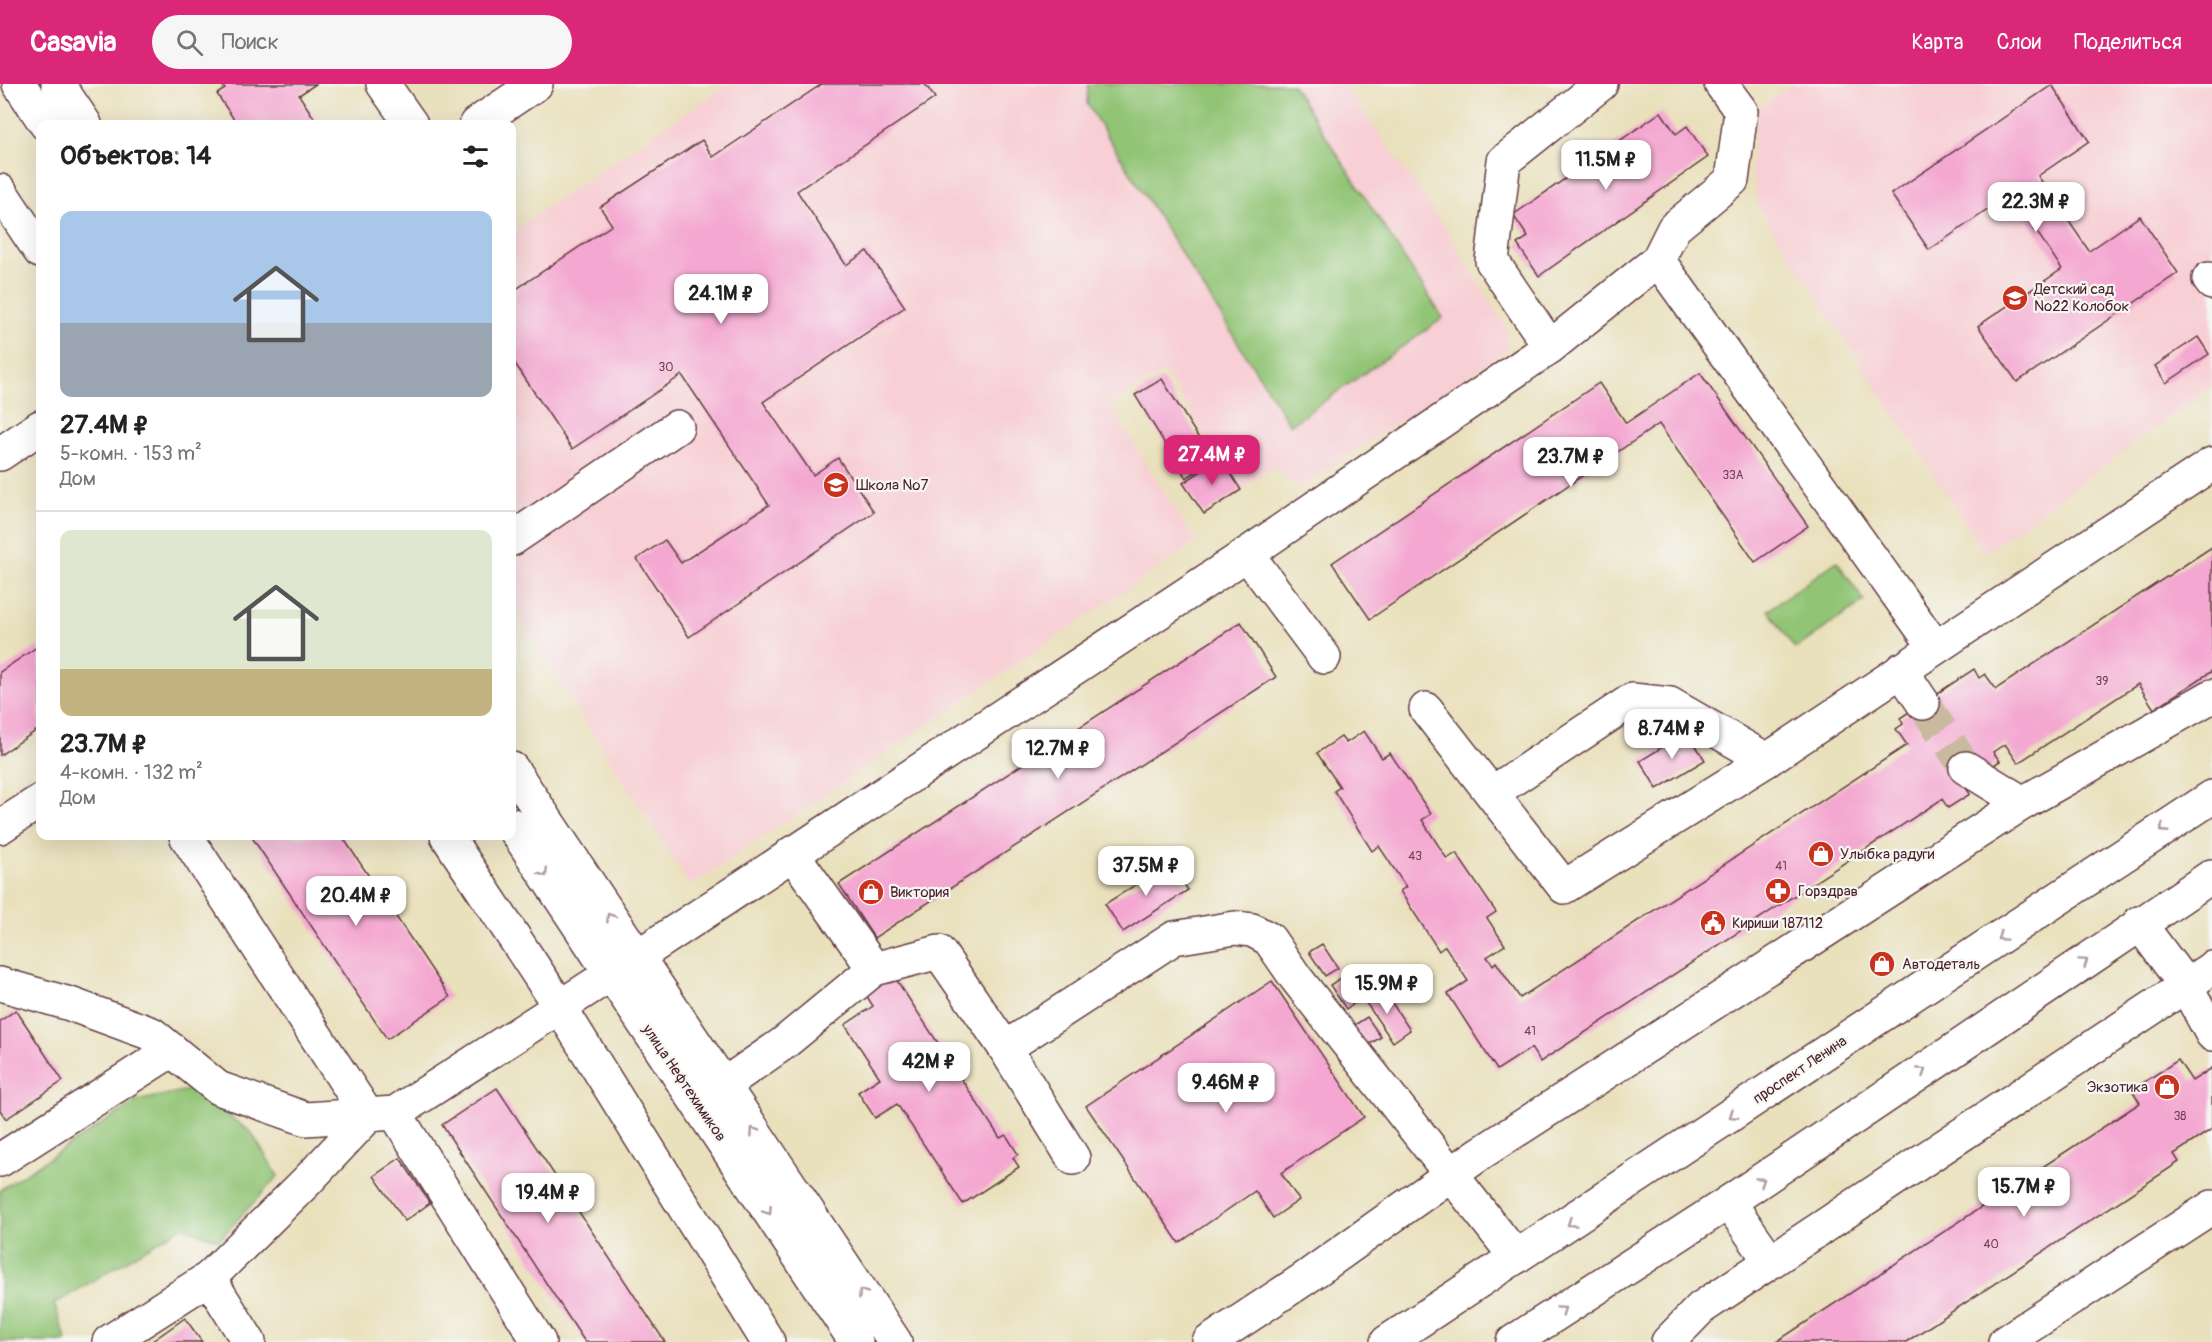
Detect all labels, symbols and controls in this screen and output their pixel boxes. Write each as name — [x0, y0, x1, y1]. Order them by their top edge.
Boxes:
search box — [152, 15, 572, 69]
text: Casavia — [30, 25, 116, 60]
icon: search — [173, 26, 206, 59]
text: Поиск — [221, 28, 279, 56]
text: Карта — [1911, 29, 1963, 56]
text: Слои — [1996, 29, 2041, 56]
text: Поделиться — [2074, 29, 2182, 56]
text: Объектов: 14 — [60, 140, 211, 172]
icon: filters — [459, 140, 492, 173]
pin: 11.5M ₽ — [1551, 140, 1661, 191]
text: 11.5M ₽ — [1575, 147, 1637, 172]
pin: 22.3M ₽ — [1981, 182, 2091, 233]
text: 22.3M ₽ — [2002, 189, 2070, 214]
icon: home — [222, 250, 330, 358]
pin: 24.1M ₽ — [666, 274, 776, 325]
place label: Детский сад №22 Колобок — [2033, 280, 2130, 316]
text: 24.1M ₽ — [688, 281, 754, 306]
school or university icon: Детский сад №22 Колобок — [2000, 283, 2030, 313]
house number: 30 — [659, 360, 673, 375]
text: 27.4M ₽ — [60, 409, 149, 441]
pin: 27.4M ₽ — [1157, 435, 1267, 486]
pin: 23.7M ₽ — [1516, 437, 1626, 488]
text: 5-комн. · 153 m² — [60, 441, 202, 466]
text: 27.4M ₽ — [1178, 442, 1246, 467]
text: 23.7M ₽ — [1537, 444, 1605, 469]
text: Дом — [60, 466, 96, 491]
house number: 33А — [1722, 468, 1744, 483]
school or university icon: Школа №7 — [821, 470, 851, 500]
place label: Школа №7 — [856, 476, 928, 495]
icon: home — [222, 569, 330, 677]
house number: 39 — [2096, 674, 2108, 689]
pin: 8.74M ₽ — [1617, 709, 1727, 760]
text: 8.74M ₽ — [1638, 716, 1706, 741]
text: 23.7M ₽ — [60, 728, 148, 760]
pin: 12.7M ₽ — [1003, 729, 1113, 780]
text: 12.7M ₽ — [1026, 736, 1090, 761]
text: 4-комн. · 132 m² — [60, 760, 203, 785]
text: Дом — [60, 785, 96, 810]
one-way arrow — [2159, 822, 2169, 834]
shop icon: Улыбка радуги — [1806, 839, 1836, 869]
place label: Улыбка радуги — [1840, 845, 1935, 864]
pin: 37.5M ₽ — [1091, 846, 1201, 897]
house number: 43 — [1408, 849, 1422, 864]
text: 37.5M ₽ — [1112, 853, 1180, 878]
house number: 41 — [1775, 859, 1787, 874]
one-way arrow — [537, 867, 548, 878]
pin: 20.4M ₽ — [301, 876, 411, 927]
pharmacy icon: Горздрав — [1763, 876, 1793, 906]
shop icon: Виктория — [856, 877, 886, 907]
place label: Горздрав — [1798, 882, 1858, 901]
text: 20.4M ₽ — [320, 883, 392, 908]
place label: Виктория — [890, 883, 949, 902]
public building icon: Кириши 187112 — [1698, 908, 1728, 938]
one-way arrow — [606, 913, 617, 924]
place label: Кириши 187112 — [1732, 914, 1823, 933]
one-way arrow — [1996, 930, 2007, 941]
shop icon: Автодеталь — [1867, 949, 1897, 979]
place label: Автодеталь — [1902, 955, 1980, 974]
one-way arrow — [2077, 958, 2088, 969]
pin: 15.9M ₽ — [1332, 964, 1442, 1015]
text: 15.9M ₽ — [1355, 971, 1419, 996]
street label: улица Нефтехимиков — [637, 1020, 730, 1145]
house number: 41 — [1524, 1024, 1536, 1039]
street label: проспект Ленина — [1750, 1032, 1850, 1108]
pin: 42M ₽ — [887, 1042, 971, 1093]
text: 42M ₽ — [902, 1049, 956, 1074]
pin: 9.46M ₽ — [1171, 1063, 1281, 1114]
one-way arrow — [1916, 1067, 1927, 1078]
text: 9.46M ₽ — [1192, 1070, 1260, 1095]
shop icon: Экзотика — [2152, 1072, 2182, 1102]
place label: Экзотика — [2087, 1078, 2148, 1097]
one-way arrow — [1729, 1108, 1740, 1119]
house number: 38 — [2174, 1109, 2186, 1124]
one-way arrow — [750, 1127, 761, 1138]
pin: 15.7M ₽ — [1969, 1167, 2079, 1218]
pin: 19.4M ₽ — [493, 1173, 603, 1224]
text: 15.7M ₽ — [1992, 1174, 2056, 1199]
one-way arrow — [1754, 1177, 1765, 1188]
text: 19.4M ₽ — [516, 1180, 580, 1205]
one-way arrow — [761, 1204, 772, 1215]
one-way arrow — [1567, 1216, 1578, 1227]
house number: 40 — [1983, 1237, 1999, 1252]
one-way arrow — [859, 1289, 870, 1300]
one-way arrow — [1556, 1305, 1566, 1317]

